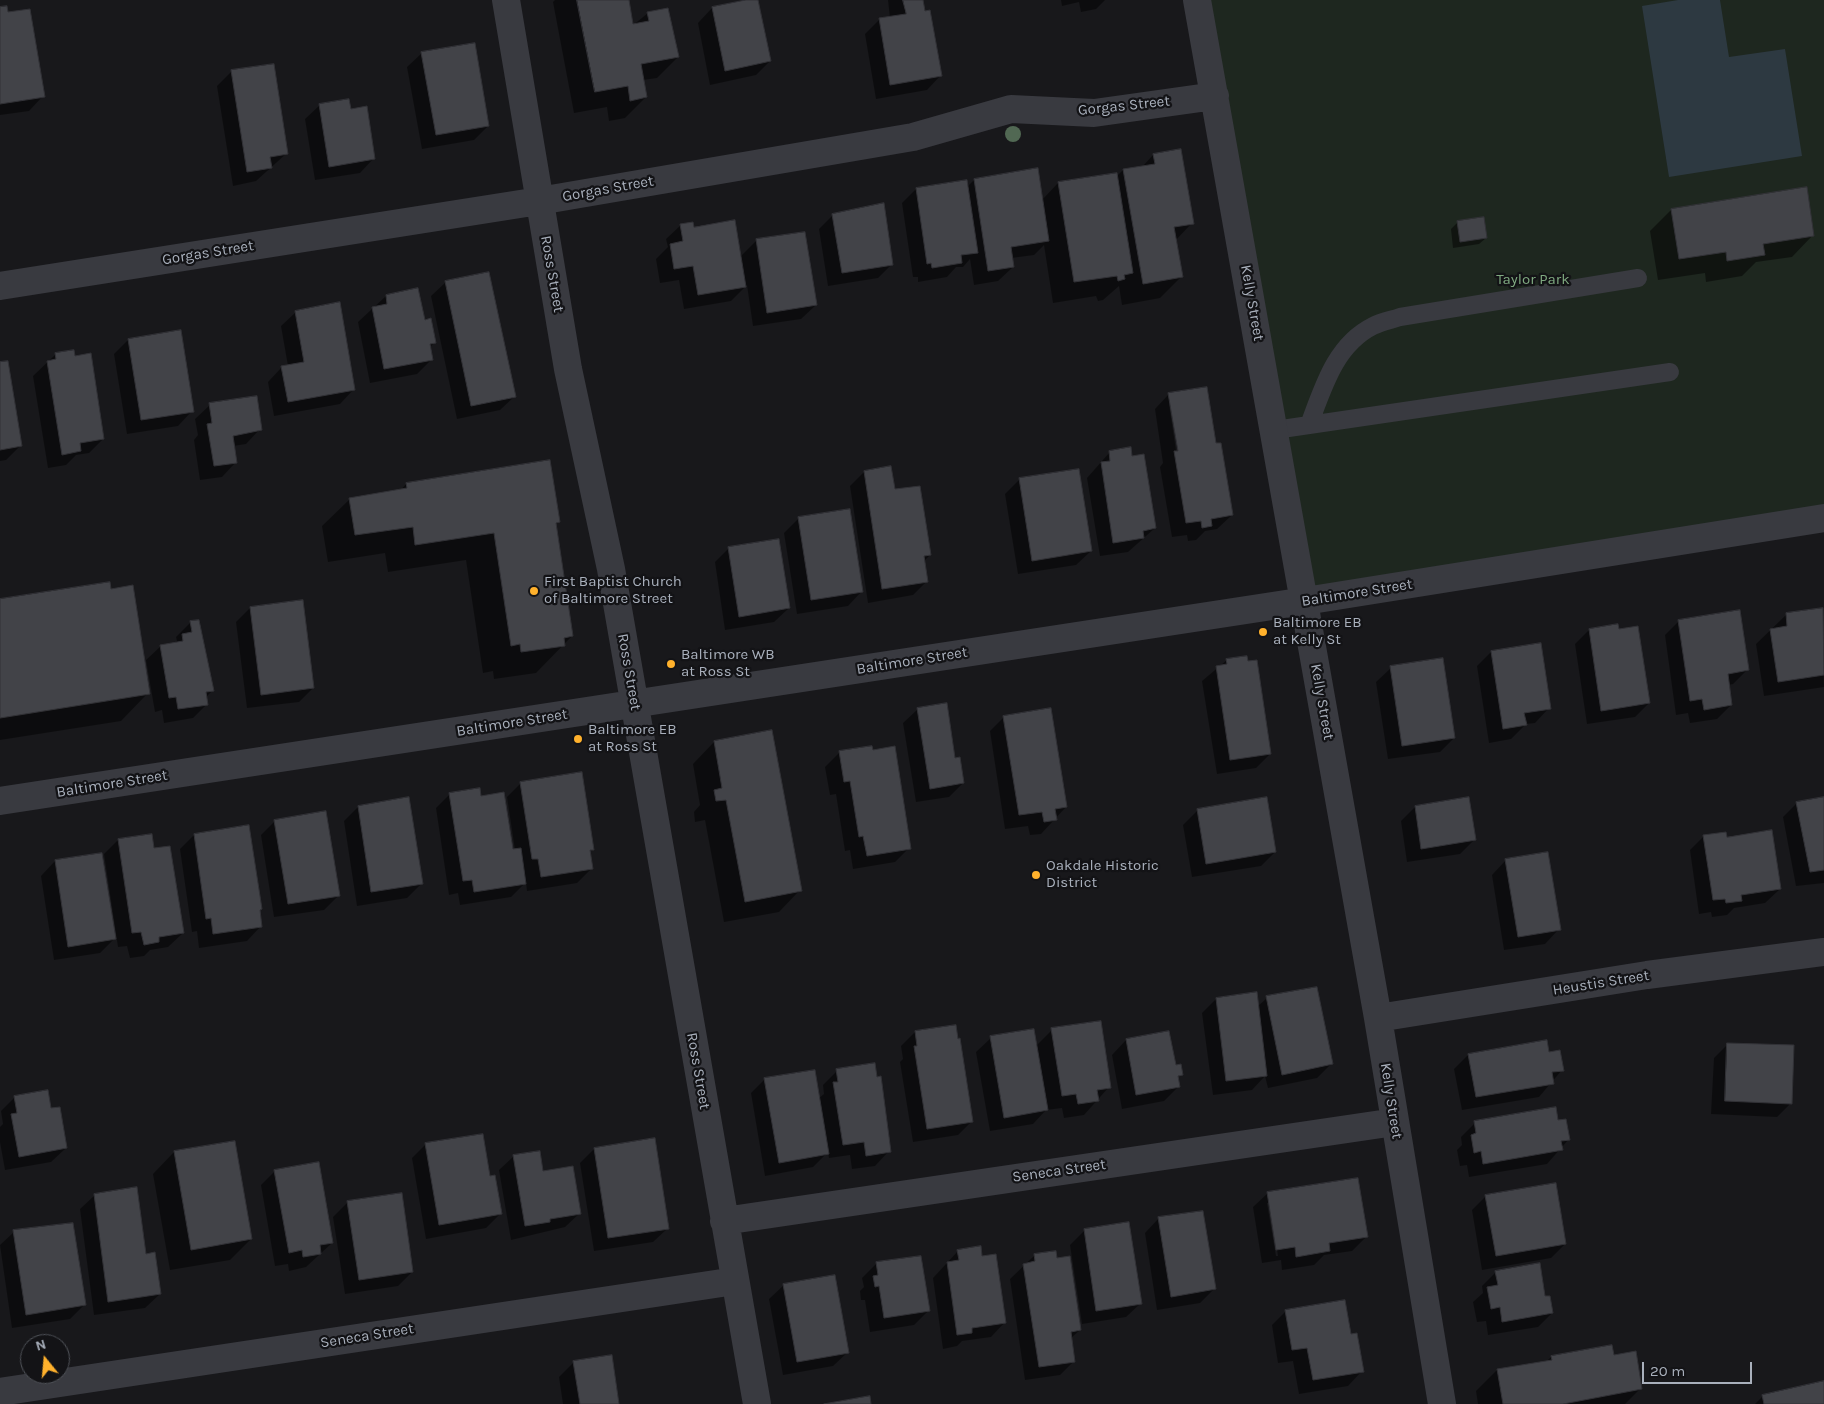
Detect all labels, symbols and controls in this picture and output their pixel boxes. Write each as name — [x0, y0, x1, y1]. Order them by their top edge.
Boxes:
street label: Gorgas Street — [1077, 92, 1171, 120]
street label: Gorgas Street — [561, 172, 655, 206]
street label: Ross Street — [536, 234, 568, 314]
street label: Gorgas Street — [161, 237, 255, 269]
street label: Kelly Street — [1236, 264, 1268, 342]
park label: Taylor Park — [1496, 271, 1570, 289]
place label: First Baptist Church of Baltimore Street — [544, 573, 682, 608]
street label: Baltimore Street — [1300, 575, 1414, 611]
marker: First Baptist Church of Baltimore Street — [528, 585, 540, 597]
place label: Baltimore EB at Kelly St — [1273, 614, 1362, 649]
marker: Baltimore EB at Kelly St — [1257, 626, 1269, 638]
street label: Ross Street — [613, 632, 645, 712]
street label: Baltimore Street — [855, 643, 969, 679]
place label: Baltimore WB at Ross St — [681, 646, 775, 681]
marker: Baltimore WB at Ross St — [665, 658, 677, 670]
street label: Kelly Street — [1306, 663, 1338, 741]
street label: Baltimore Street — [455, 705, 569, 741]
place label: Baltimore EB at Ross St — [588, 721, 677, 756]
marker: Baltimore EB at Ross St — [572, 733, 584, 745]
street label: Baltimore Street — [55, 766, 169, 802]
place label: Oakdale Historic District — [1046, 857, 1159, 892]
marker: Oakdale Historic District — [1030, 869, 1042, 881]
street label: Heustis Street — [1551, 966, 1651, 1000]
street label: Ross Street — [682, 1031, 714, 1111]
street label: Kelly Street — [1376, 1062, 1406, 1140]
street label: Seneca Street — [1011, 1156, 1107, 1186]
street label: Seneca Street — [319, 1320, 415, 1352]
north arrow — [20, 1334, 70, 1384]
text: N — [33, 1336, 48, 1355]
scale bar — [1644, 1352, 1754, 1384]
text: 20 m — [1650, 1362, 1685, 1380]

